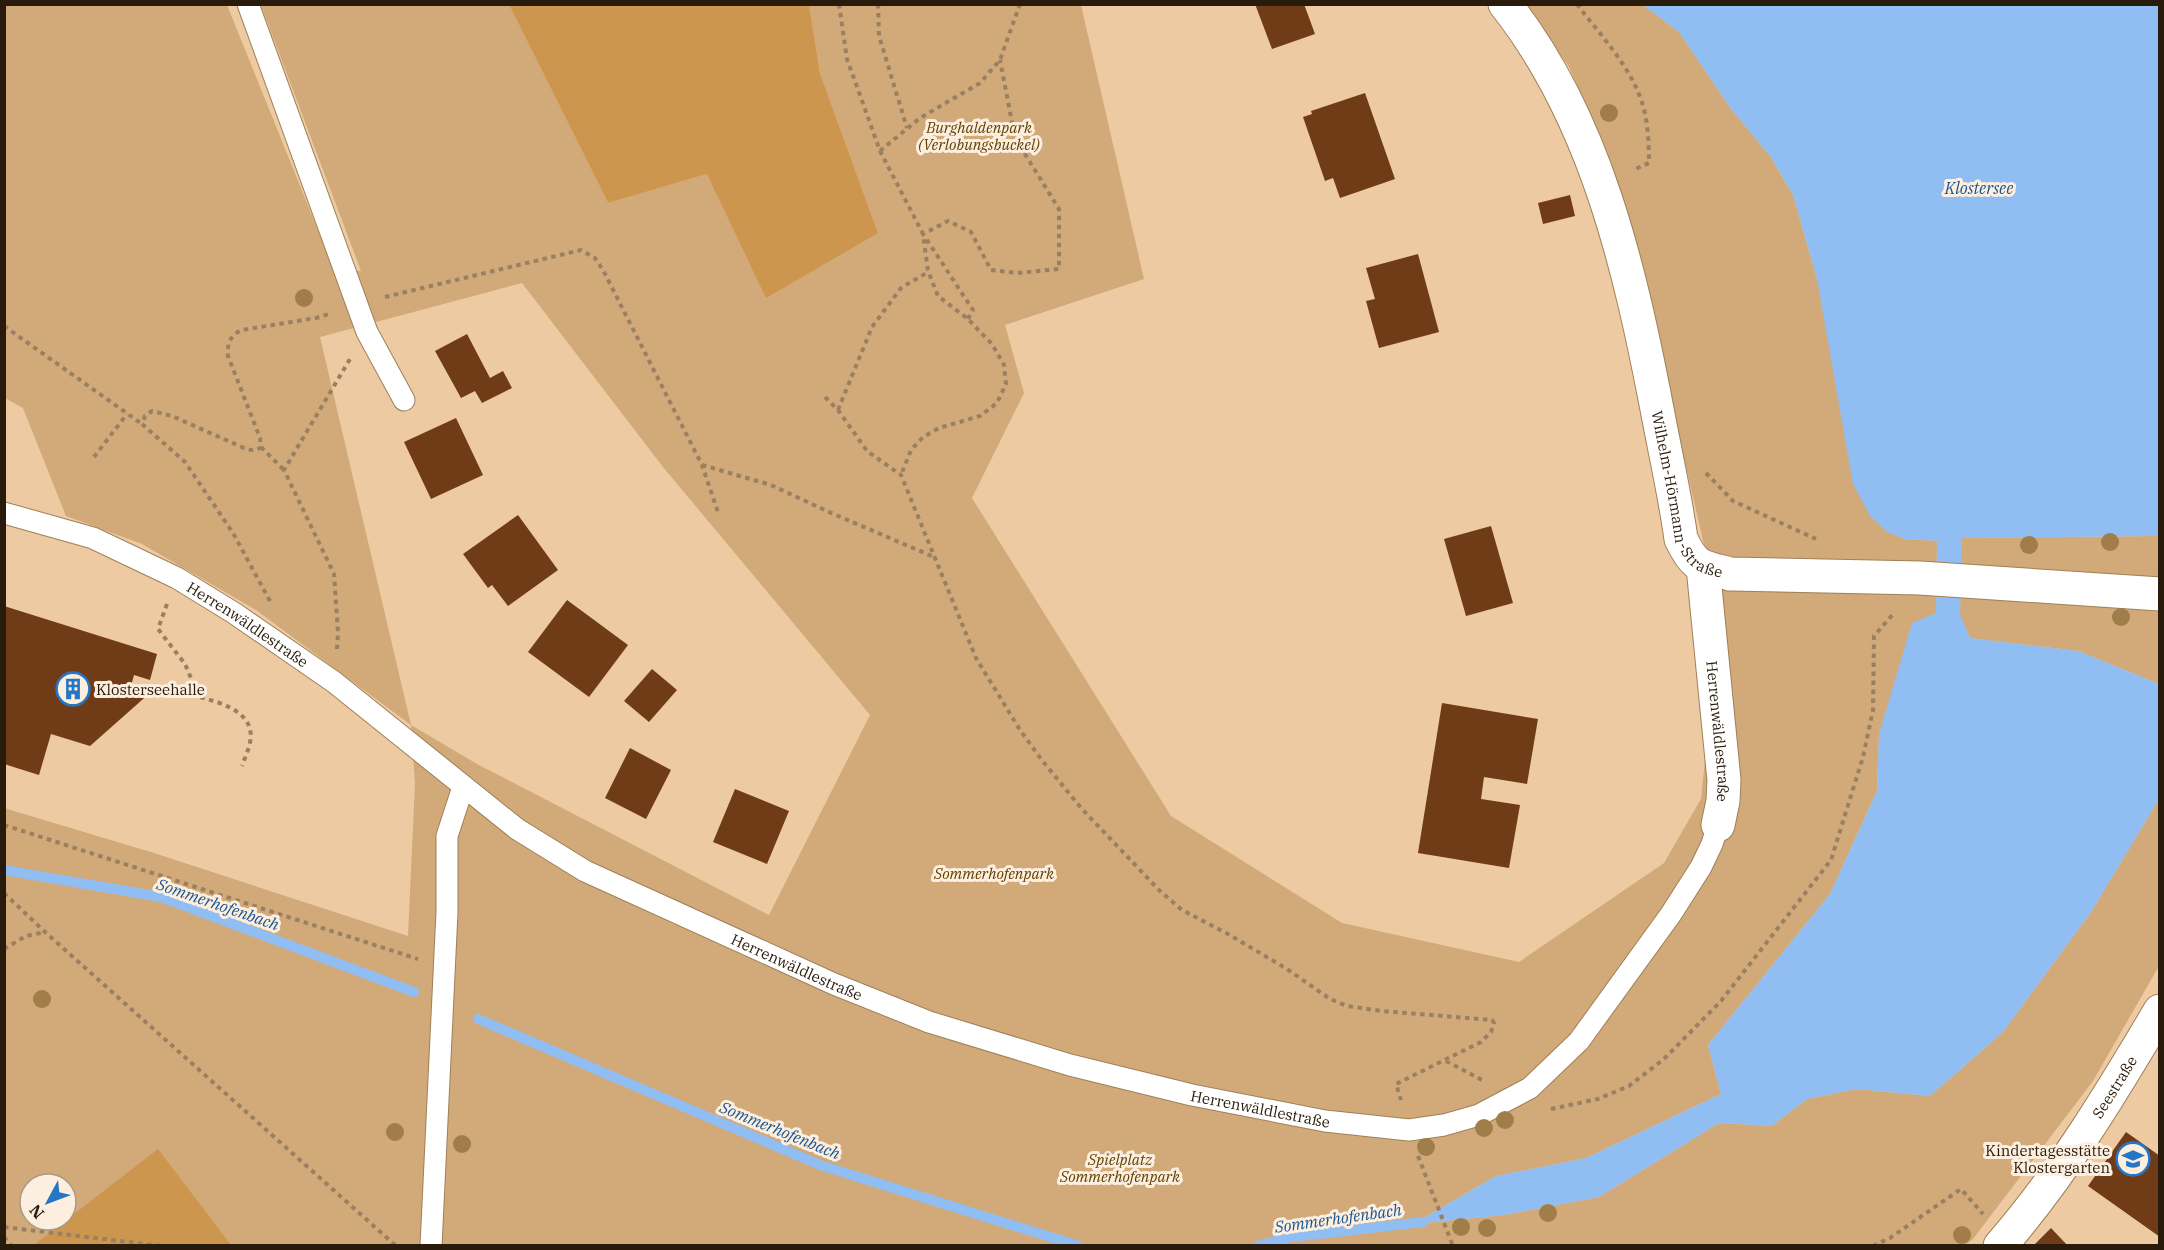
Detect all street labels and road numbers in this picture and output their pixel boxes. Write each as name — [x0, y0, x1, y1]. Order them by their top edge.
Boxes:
street label: Wilhelm-Hörmann-Straße — [1648, 409, 1725, 581]
street label: Herrenwäldlestraße — [184, 577, 312, 671]
street label: Herrenwäldlestraße — [1703, 660, 1734, 802]
street label: Herrenwäldlestraße — [728, 929, 865, 1004]
street label: Seestraße — [2088, 1052, 2141, 1122]
street label: Herrenwäldlestraße — [1189, 1085, 1331, 1131]

